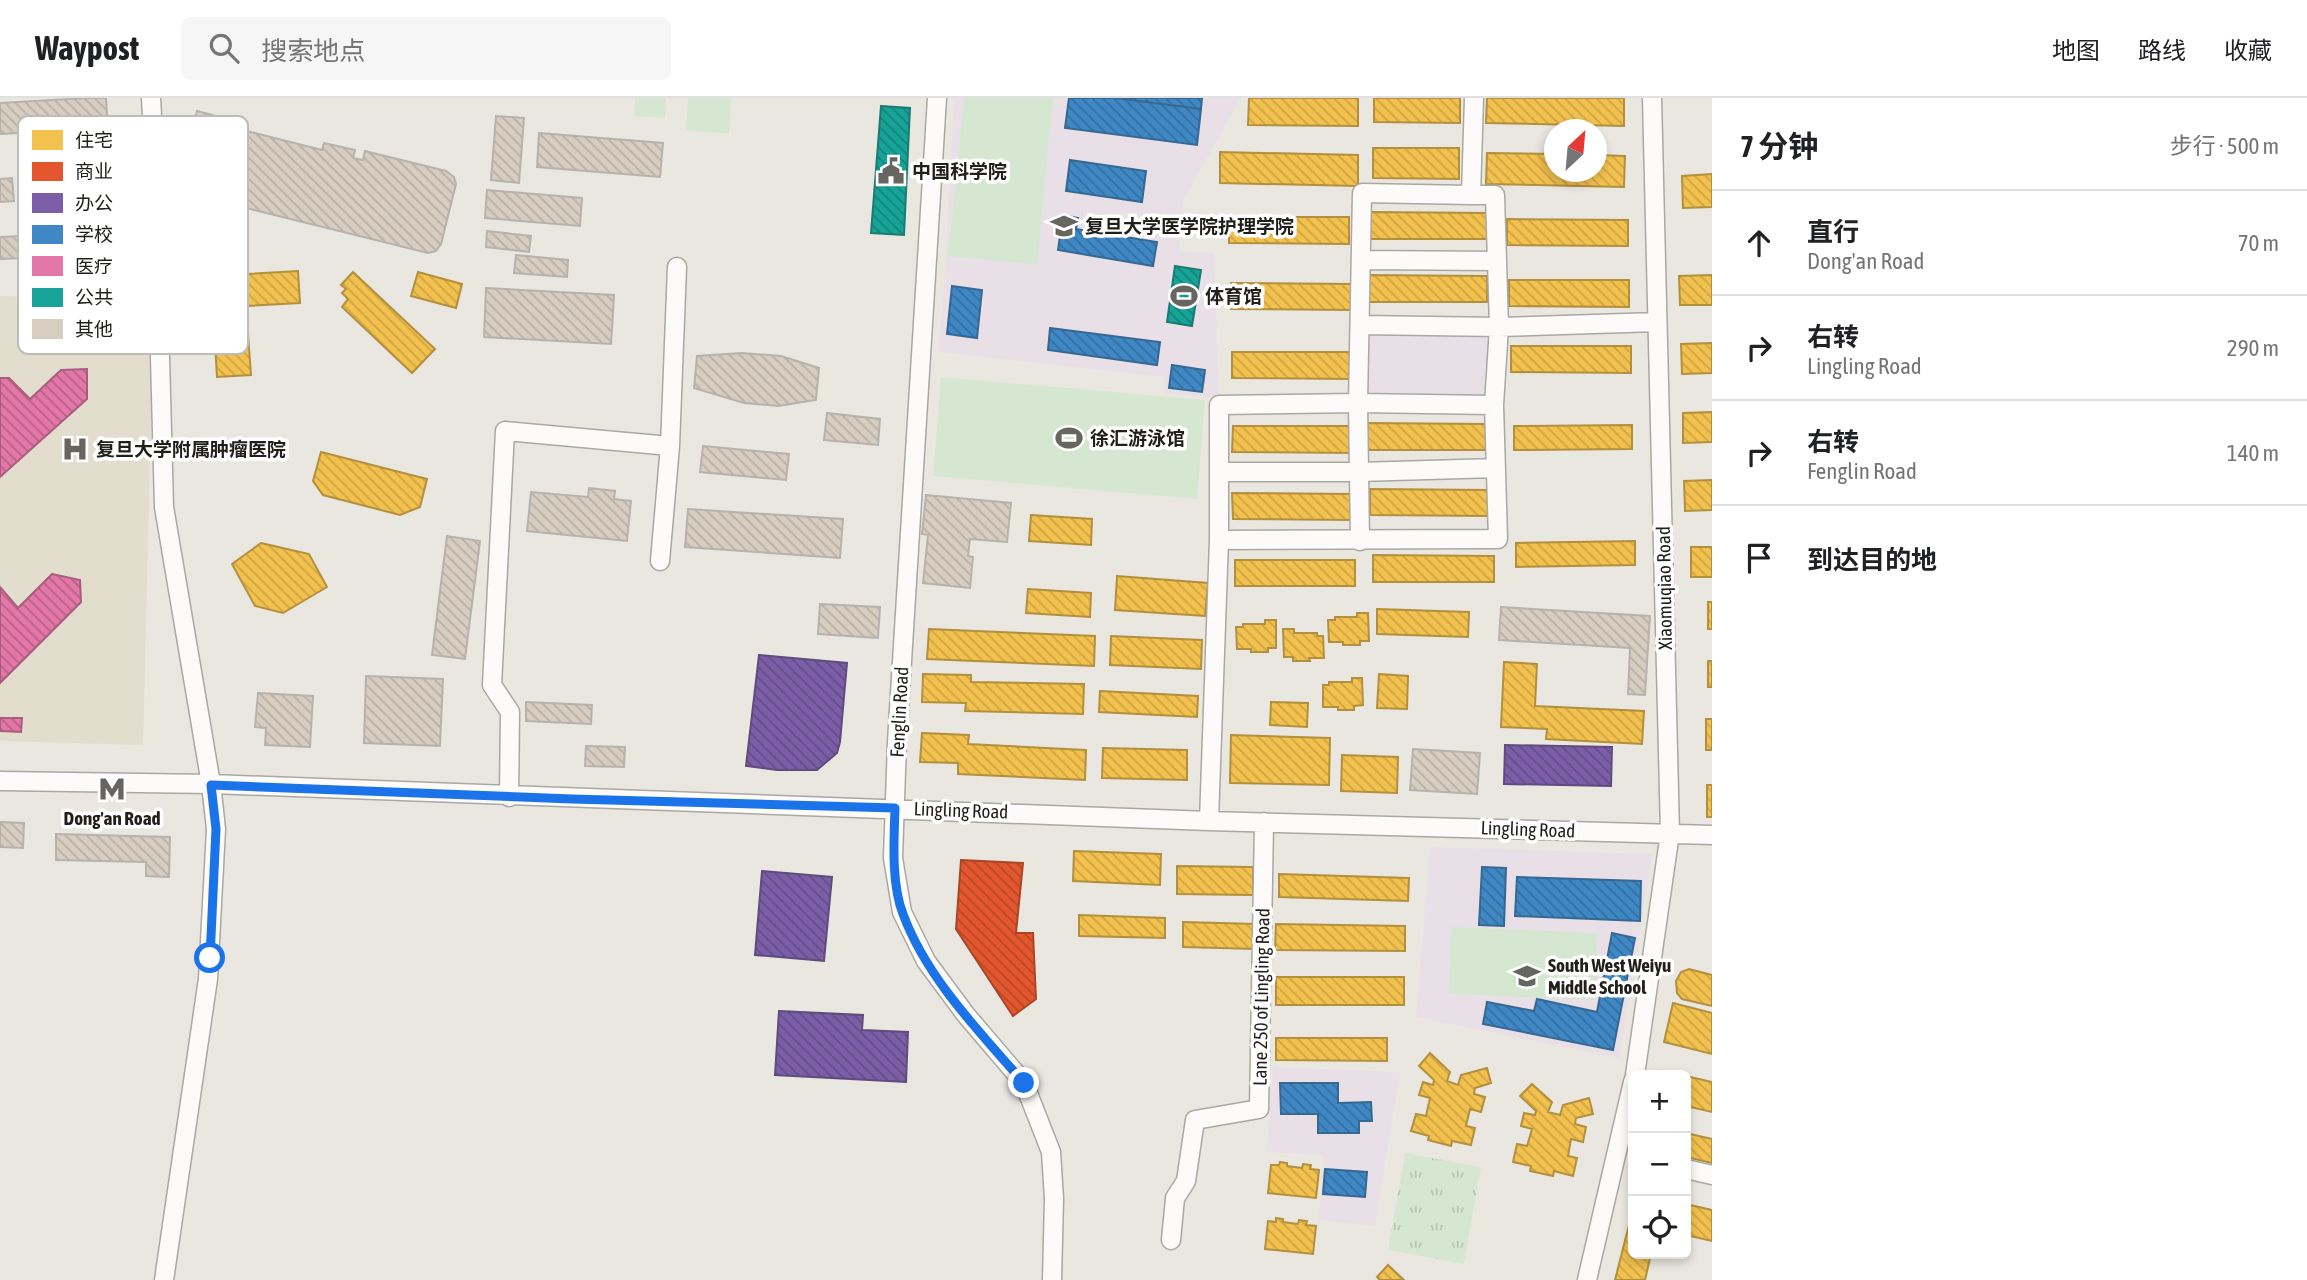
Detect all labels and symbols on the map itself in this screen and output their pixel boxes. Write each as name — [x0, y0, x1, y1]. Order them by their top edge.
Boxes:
legend — [18, 116, 248, 354]
north arrow — [1544, 119, 1607, 182]
text: 住宅 — [75, 129, 113, 151]
public building icon: 中国科学院 — [876, 156, 906, 186]
text: 商业 — [75, 160, 113, 182]
place label: 中国科学院 — [912, 160, 1007, 182]
text: 办公 — [75, 192, 113, 214]
school or university icon: 复旦大学医学院护理学院 — [1049, 211, 1079, 241]
place label: 复旦大学医学院护理学院 — [1085, 215, 1294, 237]
text: 学校 — [75, 223, 113, 245]
text: 医疗 — [75, 255, 113, 277]
sports icon: 体育馆 — [1169, 281, 1199, 311]
place label: 体育馆 — [1205, 285, 1262, 307]
text: 公共 — [75, 286, 113, 308]
text: 其他 — [75, 318, 113, 340]
sports icon: 徐汇游泳馆 — [1054, 423, 1084, 453]
place label: 徐汇游泳馆 — [1090, 427, 1185, 449]
hospital icon: 复旦大学附属肿瘤医院 — [60, 434, 90, 464]
place label: 复旦大学附属肿瘤医院 — [96, 438, 286, 460]
street label: Xiaomuqiao Road — [1652, 526, 1676, 650]
street label: Fenglin Road — [886, 666, 912, 758]
metro station icon: Dong'an Road — [97, 774, 127, 804]
street label: Lingling Road — [913, 797, 1009, 823]
place label: Dong'an Road — [64, 807, 161, 829]
street label: Lingling Road — [1480, 816, 1576, 842]
street label: Lane 250 of Lingling Road — [1248, 908, 1274, 1086]
route start — [194, 942, 225, 973]
place label: South West Weiyu Middle School — [1548, 954, 1671, 998]
school or university icon: South West Weiyu Middle School — [1512, 961, 1542, 991]
route end — [1008, 1067, 1039, 1098]

